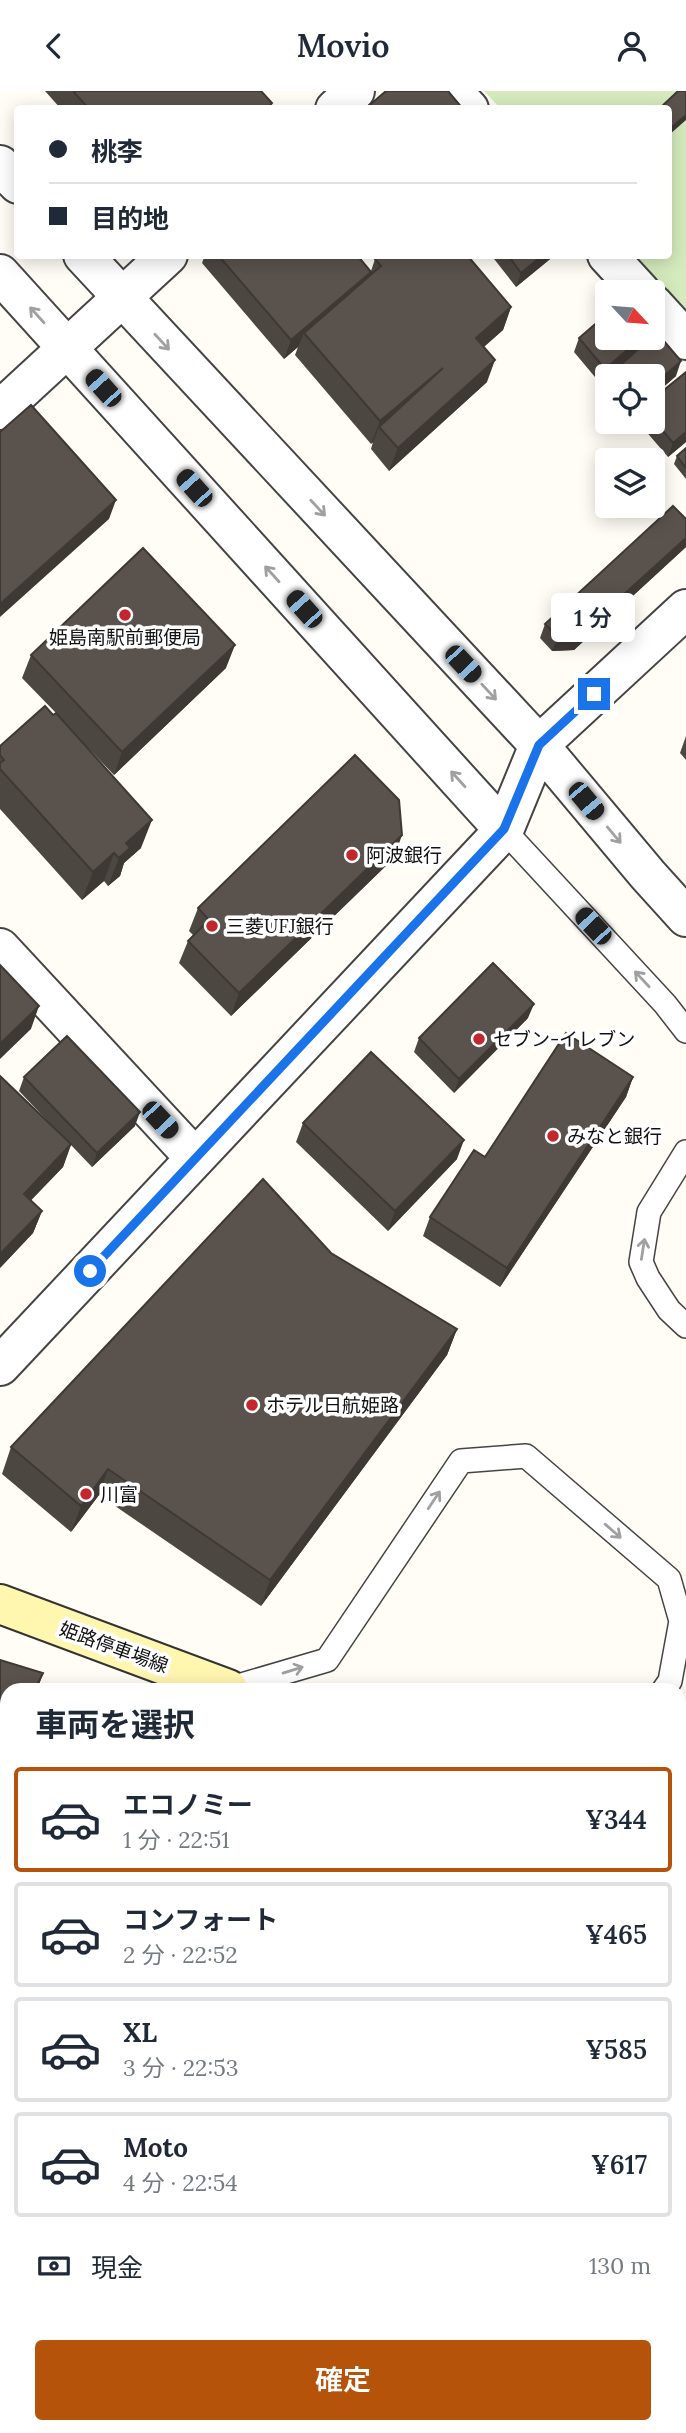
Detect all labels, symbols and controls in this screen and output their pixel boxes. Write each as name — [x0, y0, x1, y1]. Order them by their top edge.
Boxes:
text: Movio — [296, 25, 390, 66]
icon: back — [35, 27, 73, 65]
icon: person — [613, 27, 651, 65]
text: 桃李 — [91, 135, 143, 168]
text: 目的地 — [91, 202, 169, 235]
north arrow — [595, 280, 665, 350]
map controls — [595, 280, 665, 518]
one-way arrow — [29, 306, 45, 324]
one-way arrow — [154, 333, 171, 350]
button: locate — [595, 364, 665, 434]
car — [82, 365, 125, 411]
button: layers — [595, 448, 665, 518]
car — [173, 465, 216, 511]
one-way arrow — [309, 499, 326, 516]
one-way arrow — [264, 566, 281, 583]
car — [283, 586, 326, 632]
callout: 1 分 — [552, 593, 636, 641]
text: 1 分 — [574, 603, 612, 632]
marker: 姫島南駅前郵便局 — [117, 607, 133, 623]
place label: 姫島南駅前郵便局 — [49, 625, 201, 649]
car — [441, 641, 486, 687]
route end — [578, 678, 610, 710]
one-way arrow — [481, 683, 498, 700]
one-way arrow — [450, 770, 466, 788]
car — [565, 778, 608, 824]
one-way arrow — [606, 826, 622, 844]
place label: 阿波銀行 — [366, 843, 442, 867]
marker: 阿波銀行 — [344, 847, 360, 863]
car — [571, 903, 616, 949]
place label: 三菱UFJ銀行 — [226, 914, 334, 938]
marker: 三菱UFJ銀行 — [204, 918, 220, 934]
one-way arrow — [634, 970, 650, 988]
place label: セブン-イレブン — [493, 1027, 635, 1051]
marker: セブン-イレブン — [471, 1031, 487, 1047]
car — [138, 1097, 183, 1143]
place label: みなと銀行 — [567, 1124, 662, 1148]
marker: みなと銀行 — [545, 1128, 561, 1144]
one-way arrow — [637, 1238, 650, 1261]
route start — [74, 1255, 106, 1287]
place label: ホテル日航姫路 — [266, 1393, 399, 1417]
marker: ホテル日航姫路 — [244, 1397, 260, 1413]
place label: 川富 — [100, 1482, 138, 1506]
marker: 川富 — [78, 1486, 94, 1502]
one-way arrow — [427, 1491, 442, 1510]
one-way arrow — [604, 1523, 622, 1539]
street label: 姫路停車場線 — [56, 1616, 172, 1678]
one-way arrow — [282, 1662, 304, 1675]
text: 車両を選択 — [35, 1704, 195, 1745]
icon: car — [39, 1788, 102, 1851]
text: エコノミー — [123, 1788, 253, 1821]
text: ¥344 — [585, 1803, 647, 1836]
text: 1 分 · 22:51 — [123, 1825, 230, 1854]
icon: car — [39, 1903, 102, 1966]
text: コンフォート — [123, 1903, 278, 1936]
text: ¥465 — [585, 1918, 647, 1951]
text: 2 分 · 22:52 — [123, 1940, 238, 1969]
text: XL — [123, 2016, 157, 2049]
icon: car — [39, 2018, 102, 2081]
text: ¥585 — [585, 2033, 647, 2066]
text: 3 分 · 22:53 — [123, 2053, 239, 2082]
text: Moto — [123, 2131, 188, 2164]
icon: car — [39, 2133, 102, 2196]
text: ¥617 — [591, 2148, 647, 2181]
text: 4 分 · 22:54 — [123, 2168, 238, 2197]
icon: cash — [35, 2247, 73, 2285]
text: 現金 — [91, 2251, 143, 2284]
text: 130 m — [589, 2251, 651, 2280]
button: 確定 — [35, 2340, 651, 2420]

